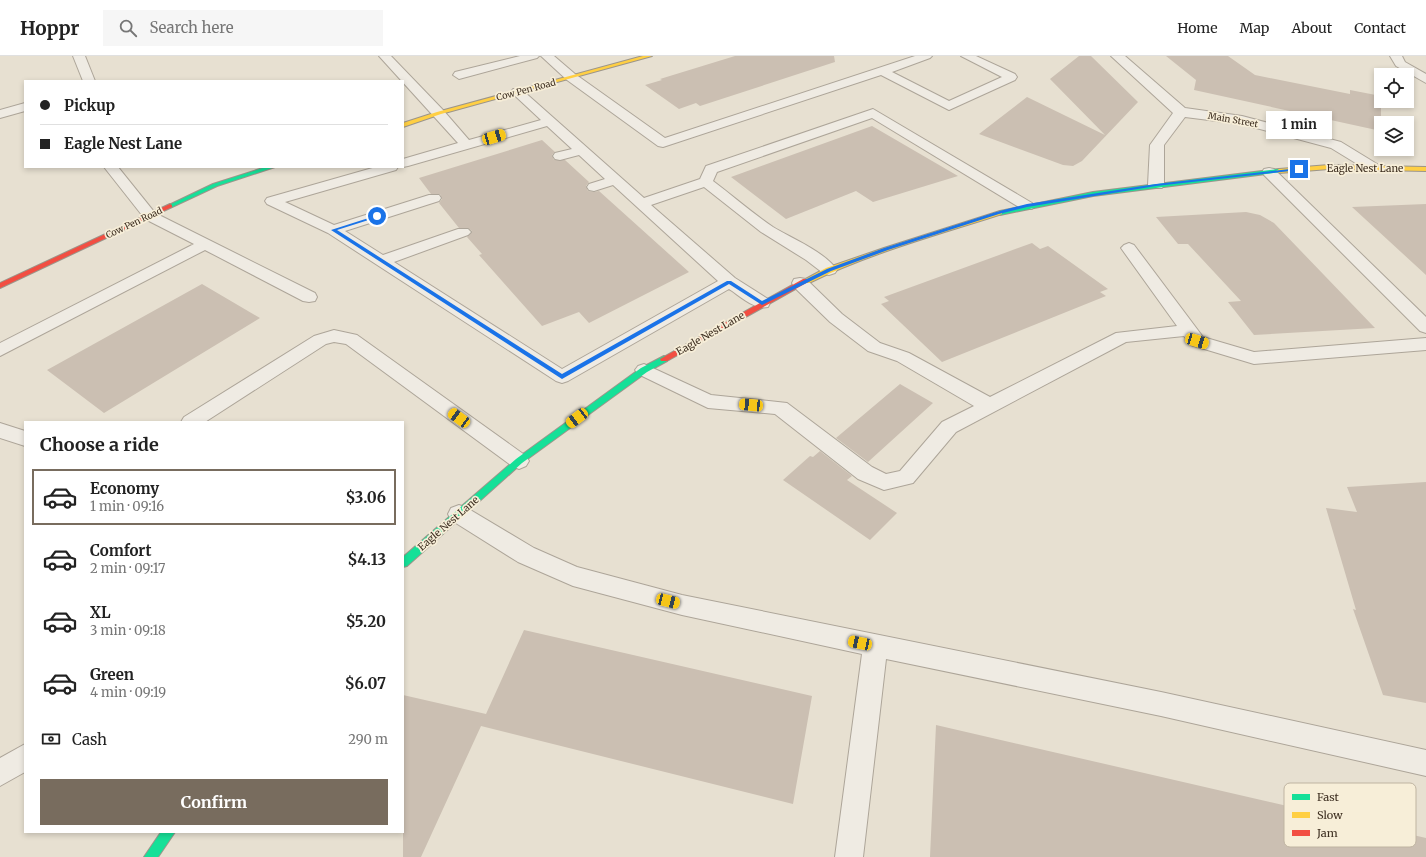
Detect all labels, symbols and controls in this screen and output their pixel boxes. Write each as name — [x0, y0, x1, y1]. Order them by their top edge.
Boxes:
search box — [103, 10, 383, 46]
text: Hoppr — [20, 16, 79, 40]
icon: search — [117, 17, 139, 39]
text: Search here — [149, 18, 234, 37]
text: Home — [1177, 19, 1218, 37]
text: Map — [1240, 19, 1269, 37]
text: About — [1291, 19, 1332, 37]
text: Contact — [1354, 19, 1406, 37]
map controls — [1374, 68, 1414, 156]
button: locate — [1374, 68, 1414, 108]
street label: Cow Pen Road — [495, 76, 557, 103]
text: Pickup — [64, 96, 115, 115]
street label: Main Street — [1207, 110, 1259, 129]
callout: 1 min — [1266, 111, 1332, 139]
text: 1 min — [1281, 116, 1317, 133]
button: layers — [1374, 116, 1414, 156]
car — [481, 128, 507, 146]
text: Eagle Nest Lane — [64, 134, 182, 153]
route end — [1290, 160, 1308, 178]
street label: Eagle Nest Lane — [1327, 162, 1403, 175]
street label: Cow Pen Road — [104, 204, 164, 240]
route start — [368, 207, 386, 225]
street label: Eagle Nest Lane — [674, 309, 747, 358]
car — [1184, 332, 1210, 350]
car — [739, 398, 763, 412]
car — [446, 406, 472, 430]
car — [564, 406, 590, 430]
text: Choose a ride — [40, 433, 159, 456]
icon: car — [42, 479, 78, 515]
text: Economy — [90, 479, 159, 498]
text: $3.06 — [345, 488, 386, 507]
street label: Eagle Nest Lane — [415, 493, 481, 553]
text: 1 min · 09:16 — [90, 498, 164, 515]
icon: car — [42, 541, 78, 577]
text: Comfort — [90, 541, 151, 560]
text: $4.13 — [347, 550, 386, 569]
text: 2 min · 09:17 — [90, 560, 165, 577]
car — [655, 592, 681, 610]
icon: car — [42, 603, 78, 639]
text: XL — [90, 603, 111, 622]
text: $5.20 — [346, 612, 386, 631]
text: 3 min · 09:18 — [90, 622, 166, 639]
car — [847, 635, 873, 651]
icon: car — [42, 665, 78, 701]
text: Green — [90, 665, 134, 684]
text: $6.07 — [345, 674, 386, 693]
text: 4 min · 09:19 — [90, 684, 166, 701]
icon: cash — [40, 728, 62, 750]
text: Cash — [72, 730, 107, 749]
text: 290 m — [348, 731, 388, 748]
button: Confirm — [40, 779, 388, 825]
legend — [1284, 783, 1416, 847]
text: Fast — [1317, 790, 1340, 804]
text: Slow — [1317, 808, 1343, 822]
text: Jam — [1316, 826, 1338, 840]

